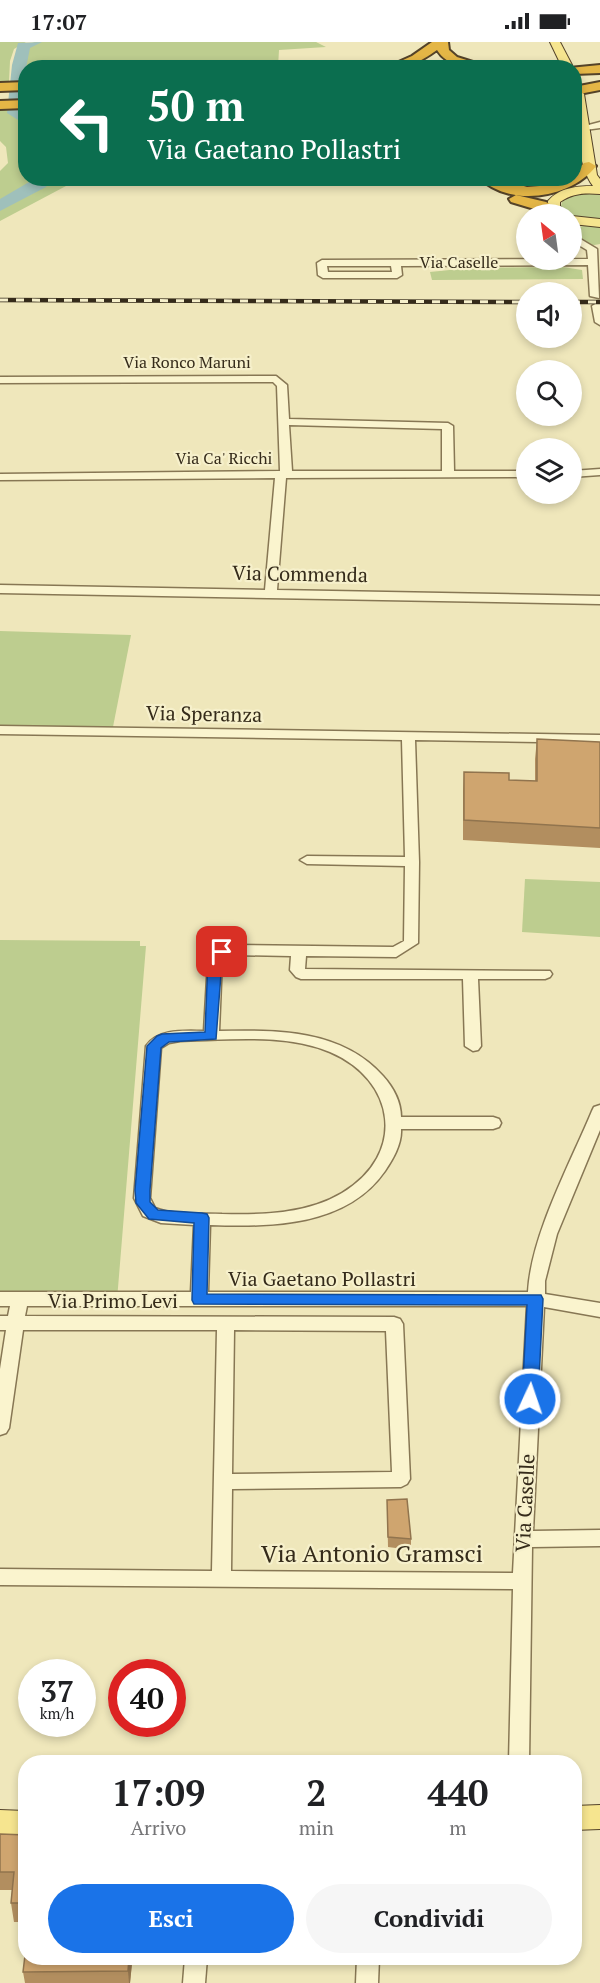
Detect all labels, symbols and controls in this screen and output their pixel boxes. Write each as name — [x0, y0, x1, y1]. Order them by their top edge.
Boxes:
text: 17:07 — [30, 7, 87, 36]
text: 50 m — [147, 77, 245, 133]
icon: left — [48, 84, 126, 162]
text: Via Gaetano Pollastri — [147, 131, 401, 167]
north arrow — [516, 204, 582, 270]
map controls — [516, 204, 582, 504]
street label: Via Caselle — [420, 251, 498, 273]
button: sound — [516, 282, 582, 348]
street label: Via Ronco Maruni — [123, 351, 251, 373]
button: search — [516, 360, 582, 426]
button: layers — [516, 438, 582, 504]
street label: Via Ca' Ricchi — [176, 447, 273, 469]
street label: Via Commenda — [232, 559, 368, 588]
street label: Via Speranza — [146, 699, 262, 728]
pin — [196, 926, 247, 977]
icon: arrive — [205, 935, 238, 968]
street label: Via Gaetano Pollastri — [228, 1265, 416, 1292]
street label: Via Primo Levi — [48, 1287, 178, 1314]
position arrow — [498, 1367, 562, 1431]
street label: Via Caselle — [508, 1453, 541, 1553]
street label: Via Antonio Gramsci — [261, 1537, 483, 1569]
speed limit sign: 40 — [108, 1659, 186, 1737]
text: 37 — [40, 1671, 74, 1711]
text: km/h — [40, 1703, 74, 1723]
text: 17:09 — [112, 1769, 205, 1816]
text: 2 — [306, 1769, 327, 1816]
text: 440 — [427, 1769, 488, 1816]
text: Arrivo — [130, 1814, 186, 1841]
text: min — [299, 1814, 334, 1841]
text: m — [449, 1814, 467, 1841]
button: Esci — [48, 1884, 294, 1953]
button: Condividi — [306, 1884, 552, 1953]

